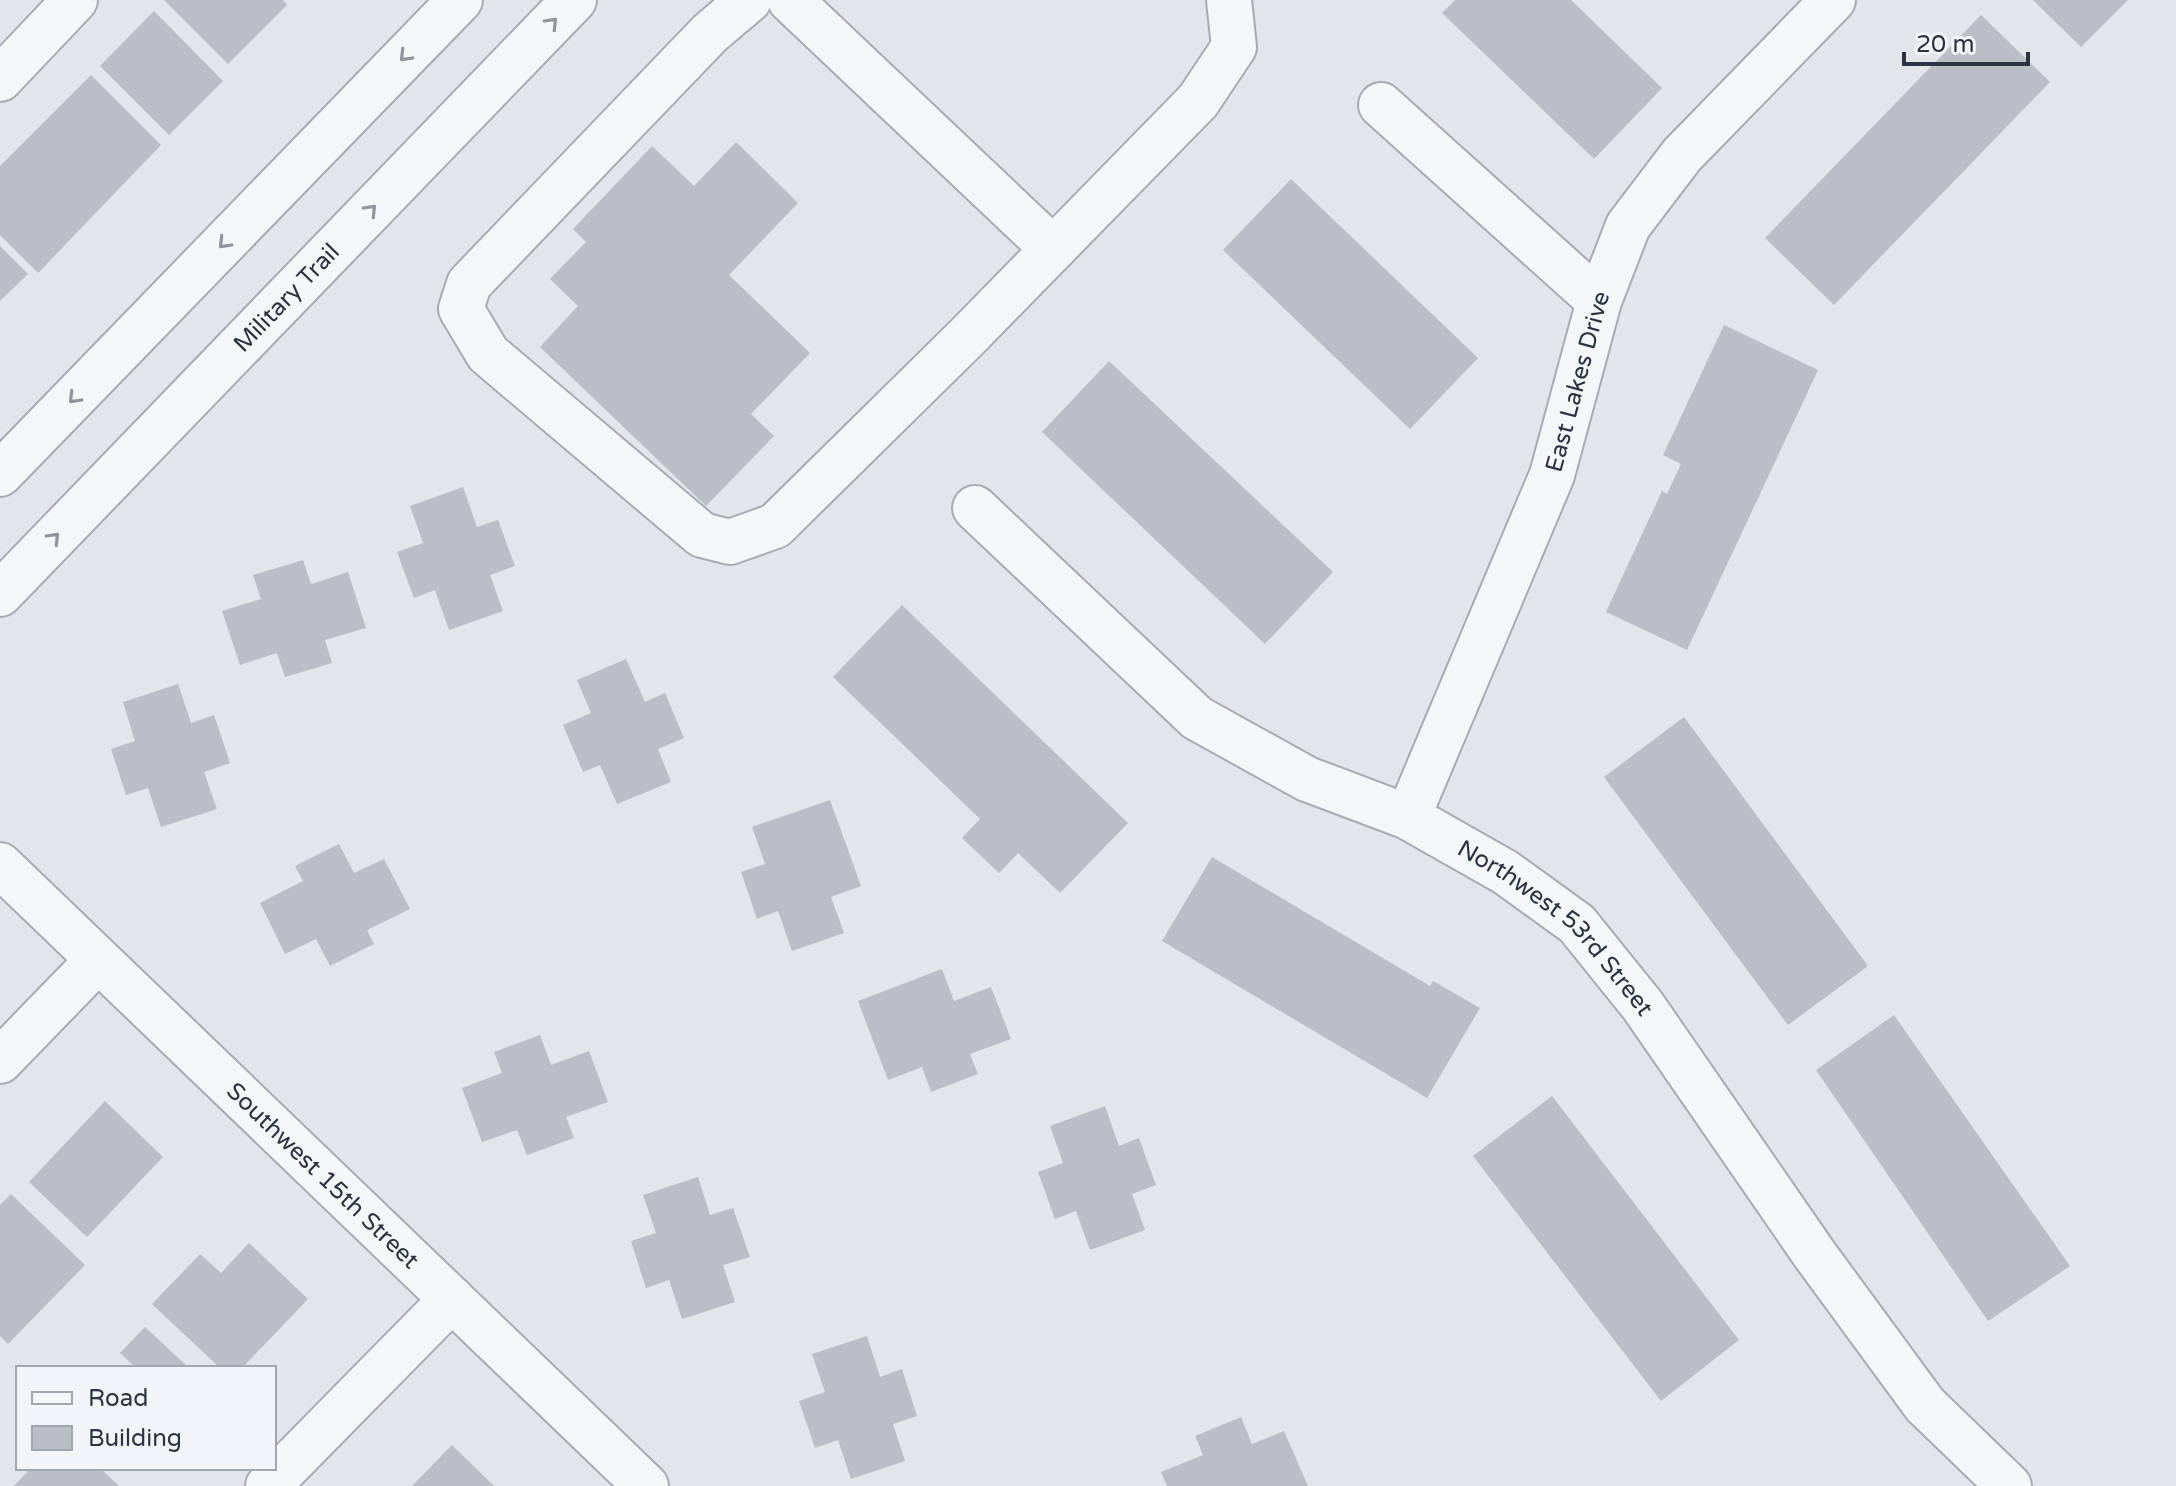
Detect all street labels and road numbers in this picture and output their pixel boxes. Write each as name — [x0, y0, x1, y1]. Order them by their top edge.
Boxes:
street label: Military Trail — [227, 237, 345, 358]
street label: East Lakes Drive — [1539, 287, 1616, 475]
street label: Northwest 53rd Street — [1453, 834, 1660, 1021]
street label: Southwest 15th Street — [221, 1076, 425, 1275]

